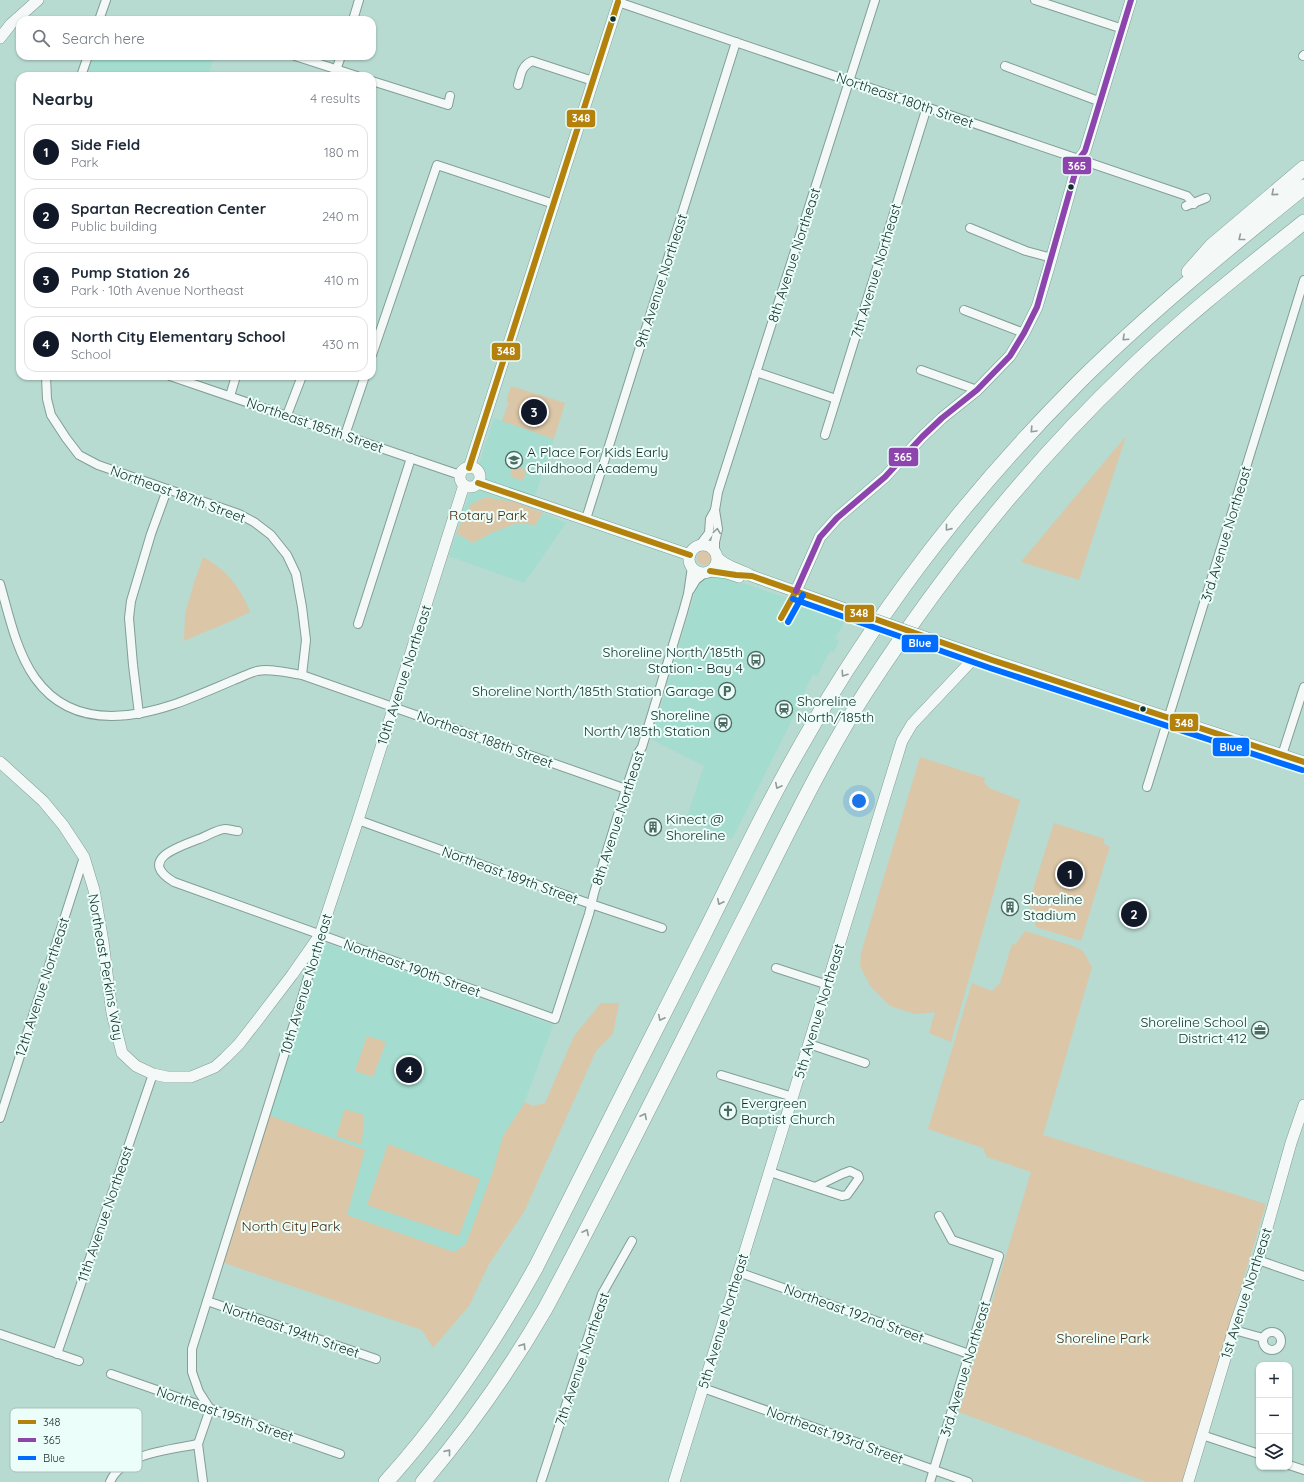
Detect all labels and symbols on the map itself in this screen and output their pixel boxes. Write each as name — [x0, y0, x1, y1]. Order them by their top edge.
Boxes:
unlabelled marker — [608, 14, 618, 24]
street label: Northeast 180th Street — [834, 68, 976, 132]
line badge: 348 — [566, 109, 596, 128]
text: 348 — [572, 111, 590, 125]
line badge: 365 — [1062, 156, 1092, 175]
text: 365 — [1068, 159, 1086, 173]
unlabelled marker — [1066, 182, 1076, 192]
street label: 8th Avenue Northeast — [764, 185, 824, 324]
one-way arrow — [1271, 189, 1279, 196]
street label: 7th Avenue Northeast — [847, 201, 905, 341]
street label: 9th Avenue Northeast — [631, 211, 691, 351]
one-way arrow — [1238, 233, 1246, 240]
one-way arrow — [1122, 333, 1130, 341]
line badge: 348 — [491, 342, 521, 361]
text: 348 — [497, 344, 515, 358]
street label: Northeast 185th Street — [244, 393, 386, 457]
pin: 3 — [521, 397, 547, 427]
one-way arrow — [1030, 425, 1038, 433]
place label: A Place For Kids Early Childhood Academy — [527, 443, 668, 477]
line badge: 365 — [888, 447, 919, 467]
school or university icon: A Place For Kids Early Childhood Academy — [504, 450, 524, 470]
text: 365 — [894, 450, 912, 464]
street label: Northeast 187th Street — [108, 461, 248, 527]
street label: 3rd Avenue Northeast — [1197, 464, 1255, 604]
park label: Rotary Park — [449, 506, 527, 524]
one-way arrow — [946, 524, 953, 531]
one-way arrow — [712, 528, 721, 534]
street label: 10th Avenue Northeast — [373, 602, 435, 747]
line badge: 348 — [844, 604, 875, 623]
text: 348 — [850, 606, 868, 620]
line badge: Blue — [901, 634, 939, 653]
text: Blue — [908, 636, 932, 650]
place label: Shoreline North/185th Station - Bay 4 — [603, 643, 743, 677]
bus stop icon: Shoreline North/185th Station - Bay 4 — [746, 650, 766, 670]
one-way arrow — [841, 670, 848, 677]
parking icon: Shoreline North/185th Station Garage — [717, 681, 737, 701]
place label: Shoreline North/185th Station Garage — [472, 682, 714, 700]
place label: Shoreline North/185th — [797, 692, 874, 726]
station icon: Shoreline North/185th — [774, 699, 794, 719]
unlabelled marker — [1138, 704, 1148, 714]
street label: Northeast 188th Street — [415, 706, 556, 772]
place label: Shoreline North/185th Station — [584, 706, 710, 740]
station icon: Shoreline North/185th Station — [713, 713, 733, 733]
line badge: 348 — [1169, 713, 1199, 732]
text: 348 — [1175, 716, 1193, 730]
line badge: Blue — [1212, 737, 1250, 757]
text: Blue — [1219, 740, 1243, 754]
street label: 8th Avenue Northeast — [588, 748, 648, 887]
one-way arrow — [776, 782, 783, 789]
your location — [849, 791, 869, 811]
place label: Kinect @ Shoreline — [666, 810, 726, 844]
building icon: Kinect @ Shoreline — [643, 817, 663, 837]
street label: Northeast 189th Street — [439, 842, 581, 908]
pin: 1 — [1057, 859, 1083, 889]
place label: Shoreline Stadium — [1023, 890, 1083, 924]
street label: Northeast Perkins Way — [84, 892, 128, 1042]
building icon: Shoreline Stadium — [1000, 897, 1020, 917]
one-way arrow — [717, 898, 725, 905]
pin: 2 — [1121, 899, 1147, 929]
street label: 10th Avenue Northeast — [276, 911, 336, 1057]
street label: 12th Avenue Northeast — [11, 915, 73, 1059]
street label: Northeast 190th Street — [341, 935, 483, 1001]
street label: 5th Avenue Northeast — [790, 941, 848, 1081]
place label: Shoreline School District 412 — [1140, 1013, 1247, 1047]
one-way arrow — [658, 1014, 666, 1022]
office icon: Shoreline School District 412 — [1250, 1020, 1270, 1040]
pin: 4 — [396, 1055, 422, 1085]
place label: Evergreen Baptist Church — [741, 1094, 835, 1128]
church icon: Evergreen Baptist Church — [718, 1101, 738, 1121]
one-way arrow — [639, 1113, 647, 1121]
street label: 11th Avenue Northeast — [73, 1143, 137, 1285]
park label: North City Park — [242, 1217, 340, 1235]
street label: 1st Avenue Northeast — [1216, 1225, 1276, 1361]
one-way arrow — [581, 1229, 588, 1237]
street label: 5th Avenue Northeast — [694, 1251, 752, 1391]
street label: Northeast 192nd Street — [782, 1279, 927, 1347]
street label: 7th Avenue Northeast — [551, 1290, 613, 1428]
street label: Northeast 194th Street — [220, 1298, 362, 1362]
street label: 3rd Avenue Northeast — [936, 1299, 994, 1439]
park label: Shoreline Park — [1057, 1329, 1149, 1347]
one-way arrow — [518, 1344, 525, 1351]
street label: Northeast 195th Street — [154, 1382, 296, 1446]
street label: Northeast 193rd Street — [764, 1402, 906, 1468]
legend — [10, 1408, 142, 1472]
text: 348 — [43, 1415, 61, 1429]
text: 365 — [43, 1433, 61, 1447]
one-way arrow — [443, 1450, 450, 1457]
text: Blue — [43, 1451, 65, 1465]

